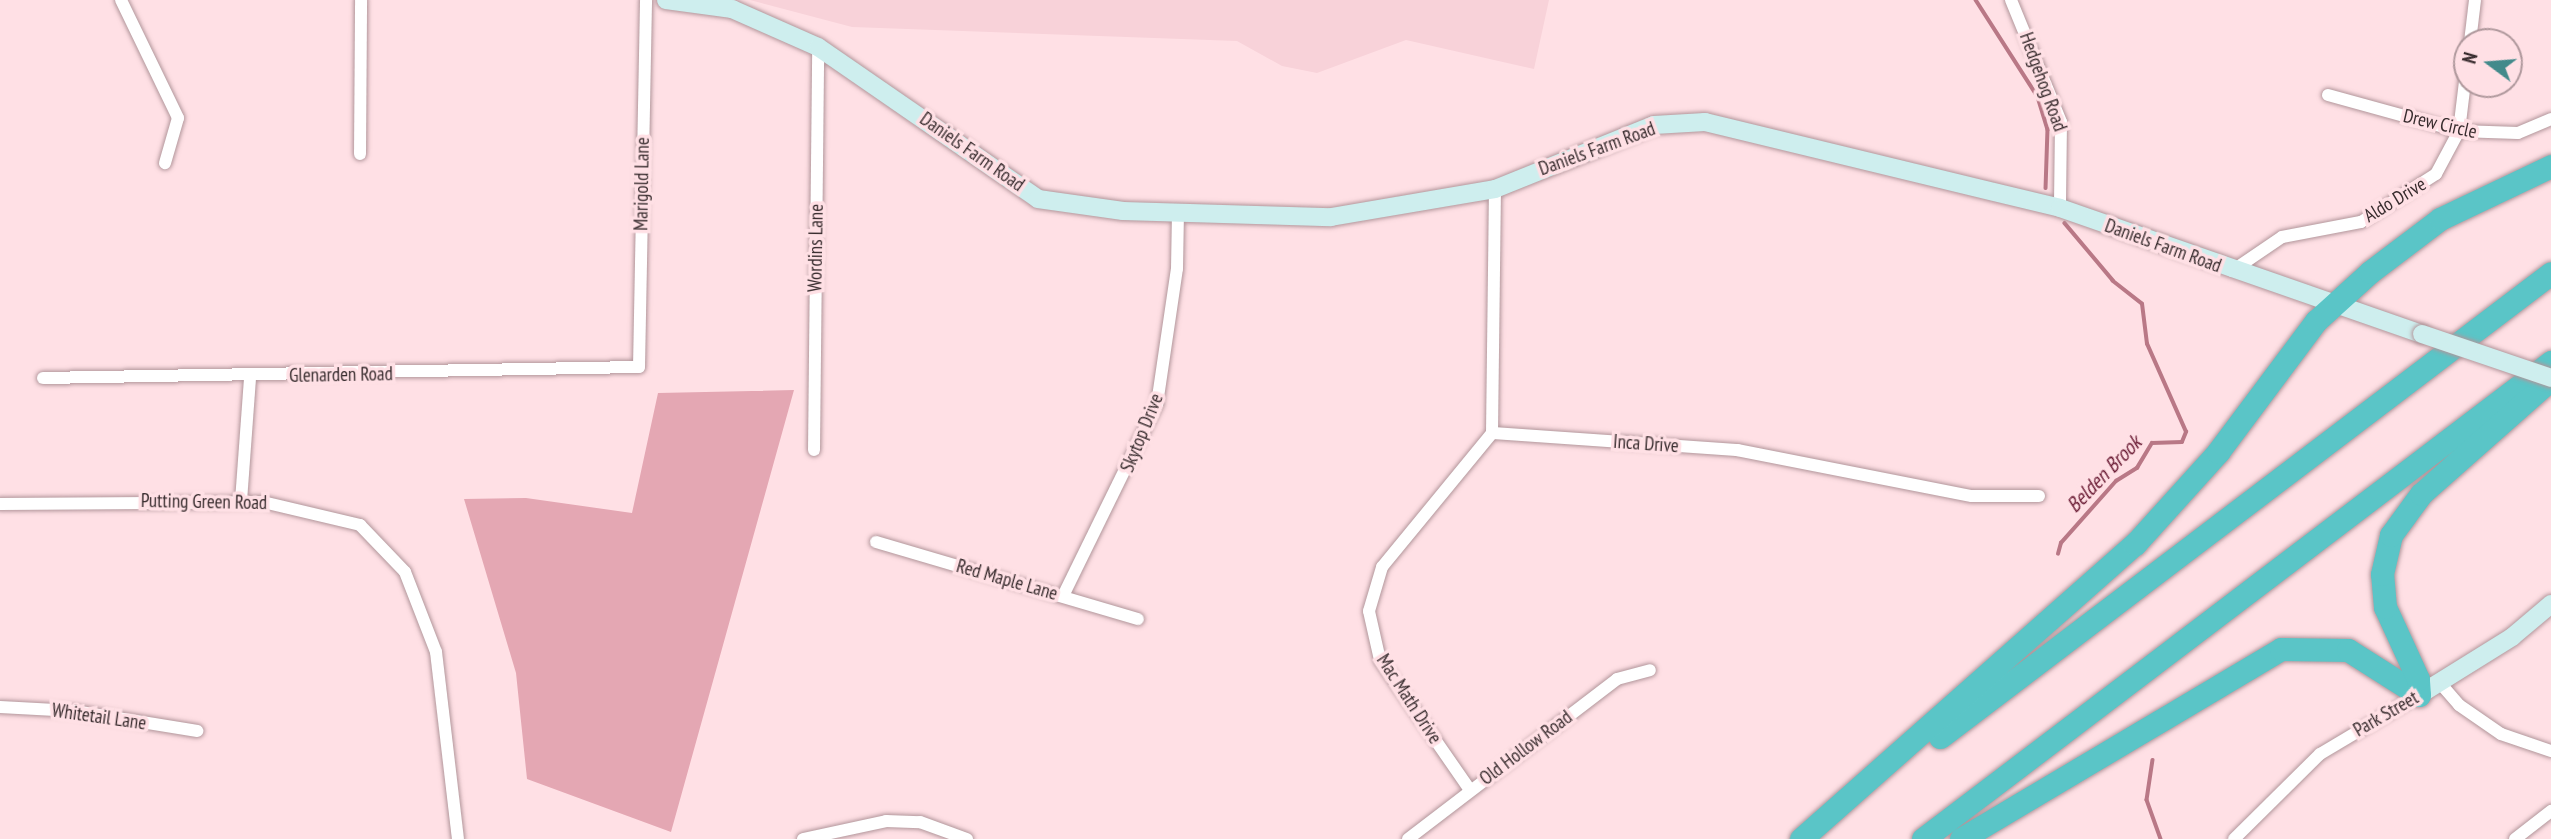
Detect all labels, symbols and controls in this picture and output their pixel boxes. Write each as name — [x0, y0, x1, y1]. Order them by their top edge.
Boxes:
north arrow — [2453, 28, 2523, 98]
street label: Hedgehog Road — [2015, 29, 2071, 135]
text: N — [2457, 50, 2483, 66]
street label: Drew Circle — [2401, 104, 2479, 144]
street label: Daniels Farm Road — [915, 108, 1029, 196]
street label: Daniels Farm Road — [1536, 117, 1658, 181]
street label: Marigold Lane — [630, 137, 654, 231]
street label: Aldo Drive — [2360, 173, 2430, 227]
street label: Wordins Lane — [804, 204, 828, 292]
street label: Daniels Farm Road — [2102, 214, 2224, 278]
street label: Glenarden Road — [289, 363, 393, 387]
street label: Skytop Drive — [1116, 390, 1168, 476]
street label: Inca Drive — [1612, 430, 1680, 458]
water label: Belden Brook — [2061, 430, 2147, 518]
street label: Putting Green Road — [141, 489, 267, 515]
street label: Red Maple Lane — [954, 555, 1060, 605]
street label: Mac Math Drive — [1372, 650, 1446, 748]
street label: Park Street — [2349, 686, 2423, 742]
street label: Whitetail Lane — [50, 699, 148, 735]
street label: Old Hollow Road — [1475, 706, 1577, 790]

